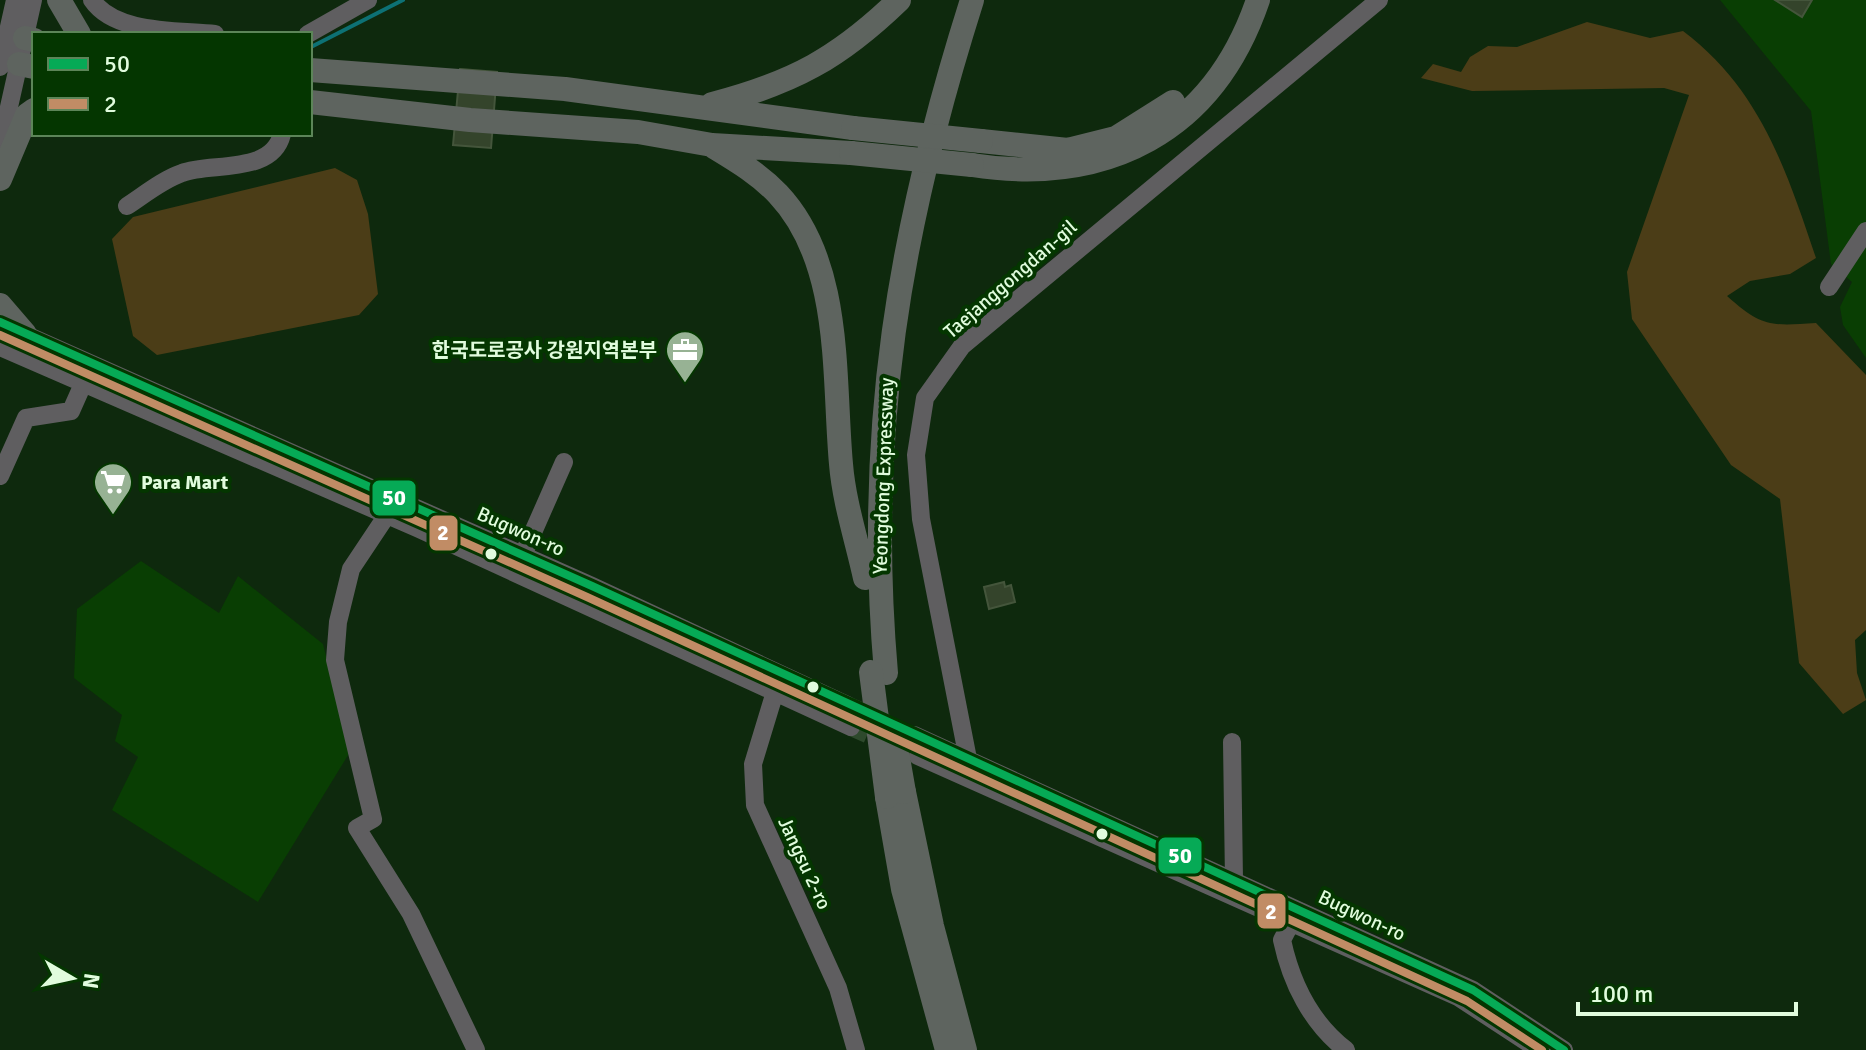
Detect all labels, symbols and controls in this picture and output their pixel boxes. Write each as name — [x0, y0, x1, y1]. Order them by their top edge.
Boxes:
legend — [32, 32, 312, 136]
text: 50 — [104, 49, 130, 79]
text: 2 — [104, 89, 117, 119]
street label: Taejanggongdan-gil — [939, 215, 1082, 344]
office icon: 한국도로공사 강원지역본부 — [664, 329, 706, 384]
place label: 한국도로공사 강원지역본부 — [432, 338, 657, 363]
street label: Yeongdong Expressway — [868, 377, 899, 575]
supermarket icon: Para Mart — [92, 461, 134, 516]
place label: Para Mart — [141, 470, 229, 495]
line badge: 50 — [371, 479, 417, 517]
text: 50 — [382, 484, 406, 511]
street label: Bugwon-ro — [473, 501, 569, 562]
line badge: 2 — [428, 514, 459, 552]
text: 2 — [437, 519, 449, 546]
unlabelled marker — [483, 546, 499, 562]
unlabelled marker — [805, 679, 821, 695]
street label: Jangsu 2-ro — [772, 813, 837, 914]
unlabelled marker — [1094, 826, 1110, 842]
line badge: 50 — [1157, 836, 1203, 875]
text: 50 — [1168, 842, 1192, 869]
street label: Bugwon-ro — [1314, 884, 1409, 947]
line badge: 2 — [1256, 892, 1287, 930]
text: 2 — [1265, 898, 1277, 925]
north arrow — [32, 938, 112, 1018]
scale bar — [1578, 966, 1796, 1016]
text: N — [77, 971, 106, 991]
text: 100 m — [1590, 979, 1653, 1009]

